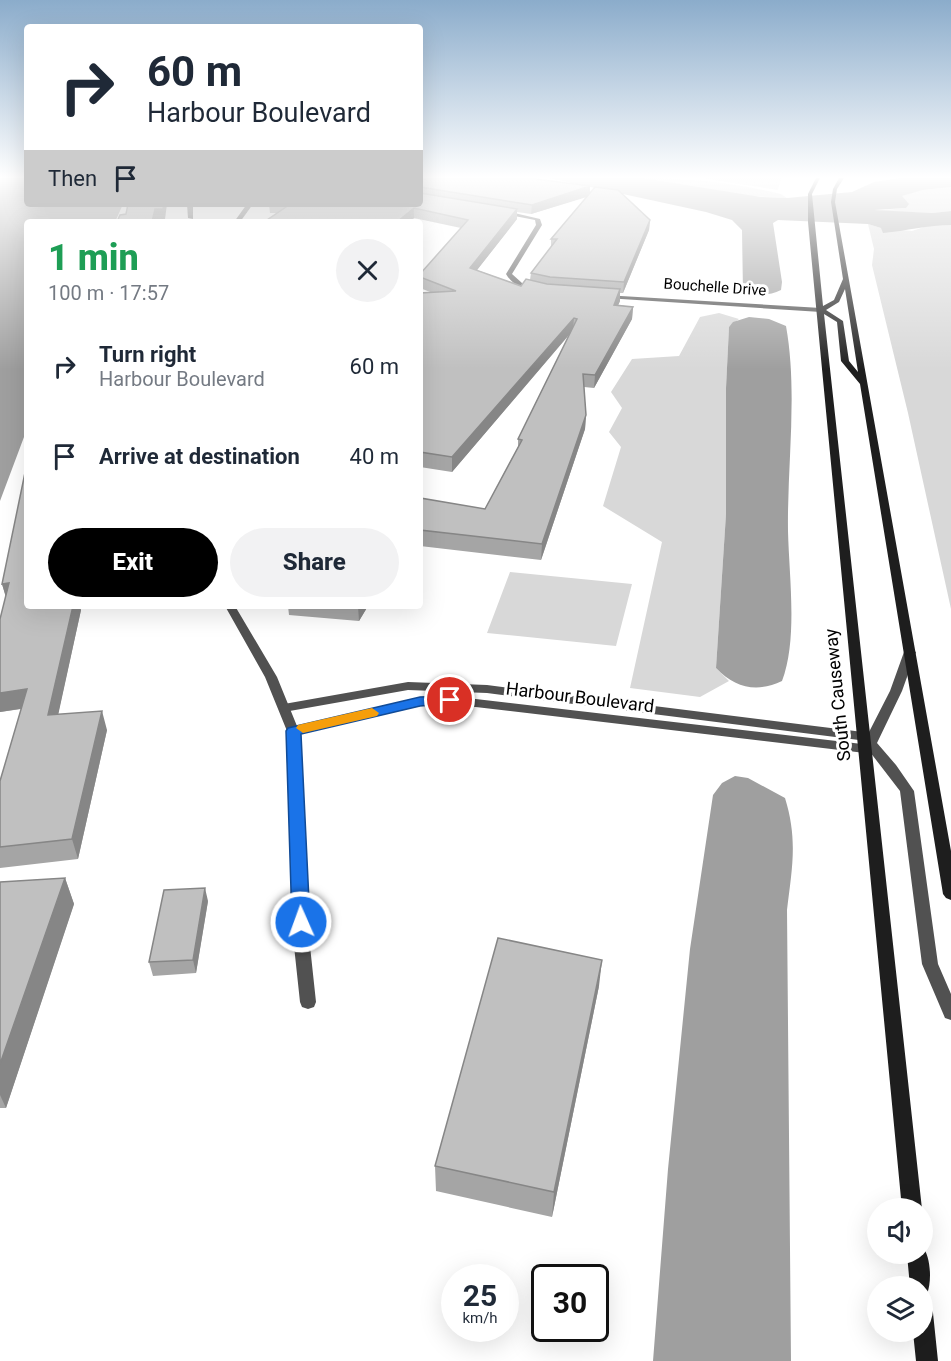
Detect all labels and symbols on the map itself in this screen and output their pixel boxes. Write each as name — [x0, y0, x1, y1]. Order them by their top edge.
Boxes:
street label: Bouchelle Drive — [663, 274, 767, 300]
street label: South Causeway — [820, 627, 854, 762]
pin — [424, 674, 475, 725]
street label: Harbour Boulevard — [505, 677, 655, 717]
position arrow — [269, 890, 333, 954]
speed limit sign: 30 — [531, 1264, 609, 1342]

